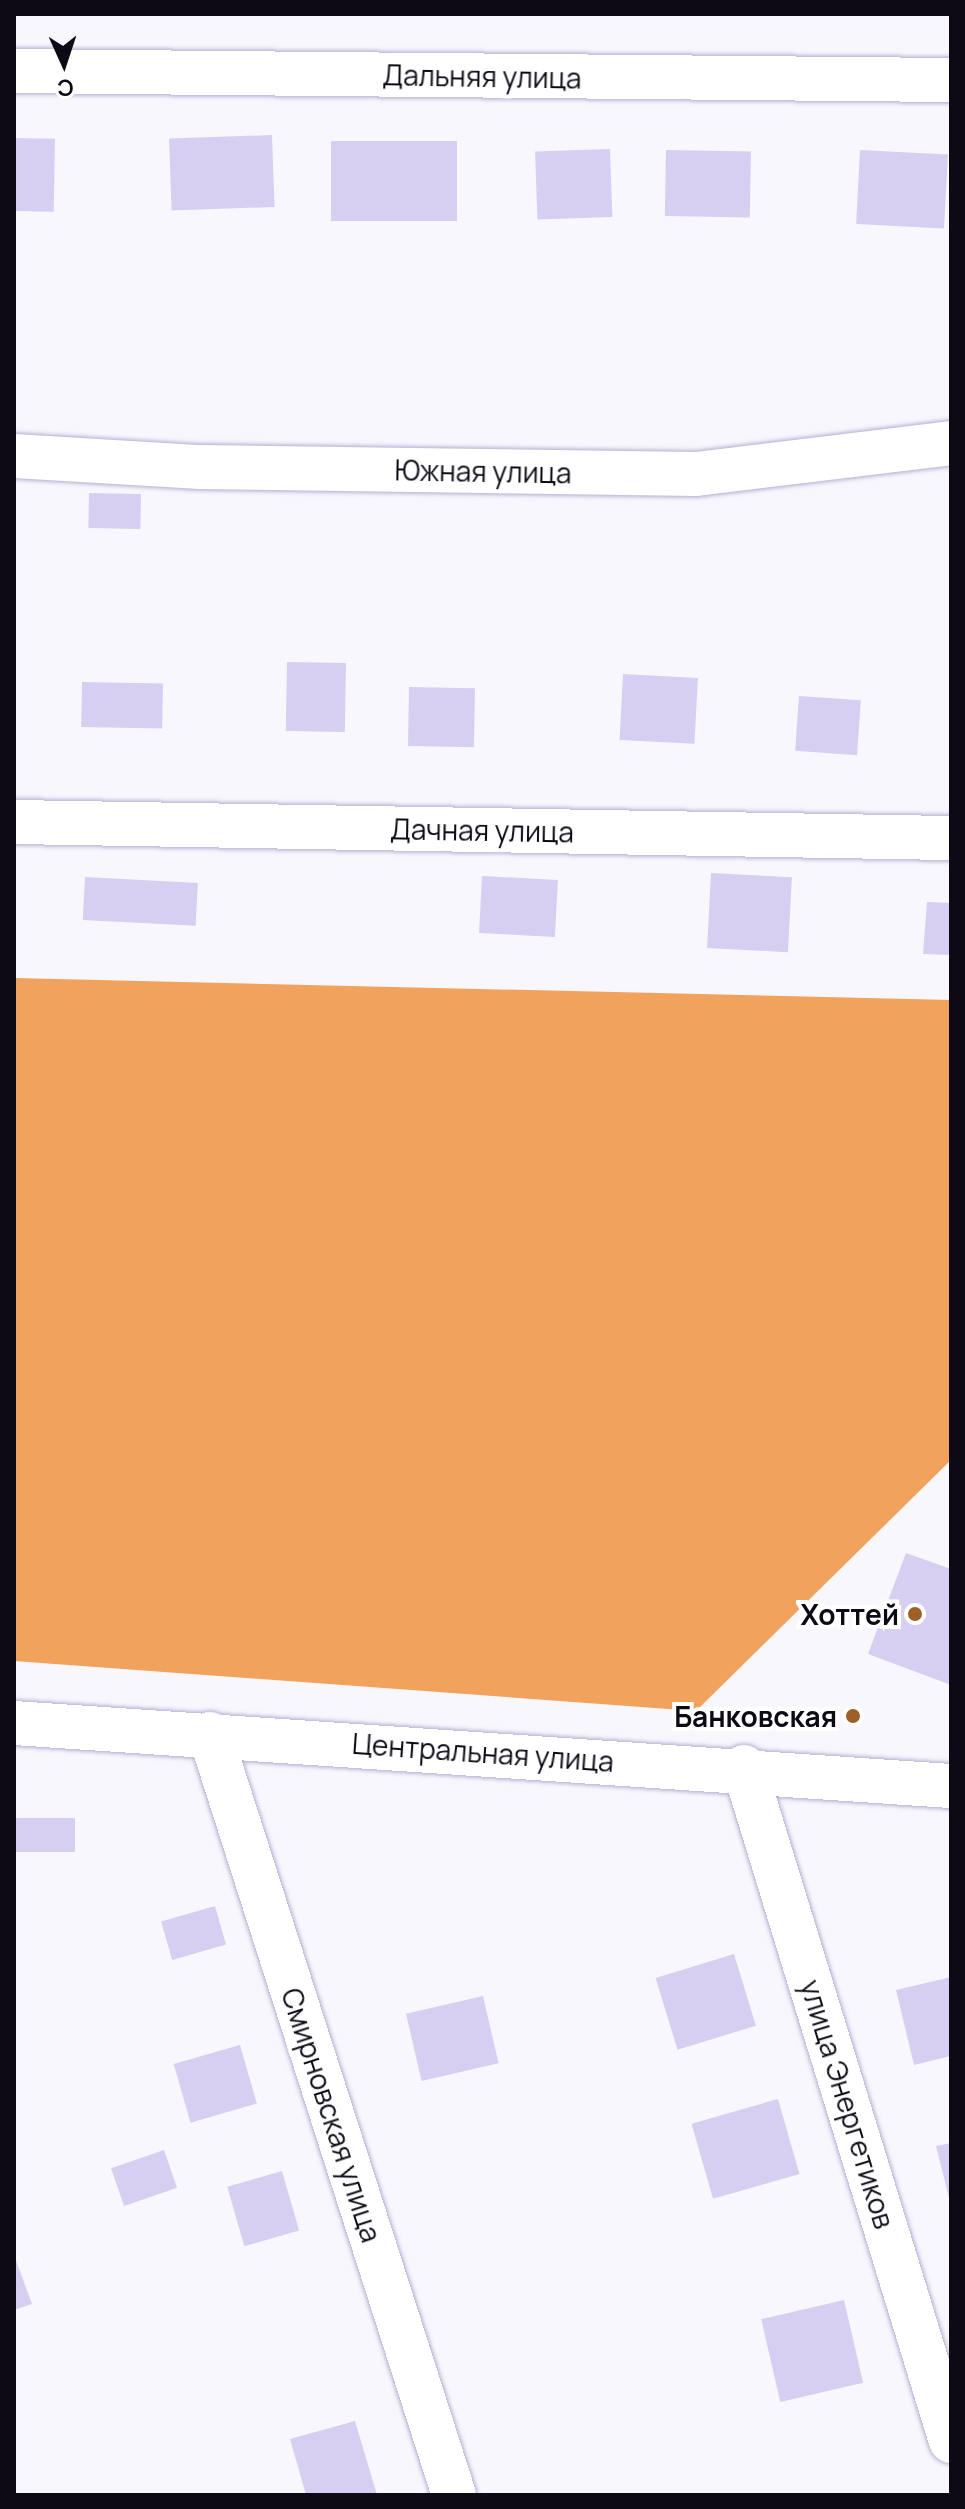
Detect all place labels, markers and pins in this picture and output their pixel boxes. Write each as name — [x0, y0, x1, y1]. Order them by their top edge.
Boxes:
place label: Хоттей — [801, 1597, 899, 1631]
marker: Хоттей — [906, 1605, 924, 1623]
place label: Банковская — [674, 1699, 837, 1733]
marker: Банковская — [844, 1707, 862, 1725]

